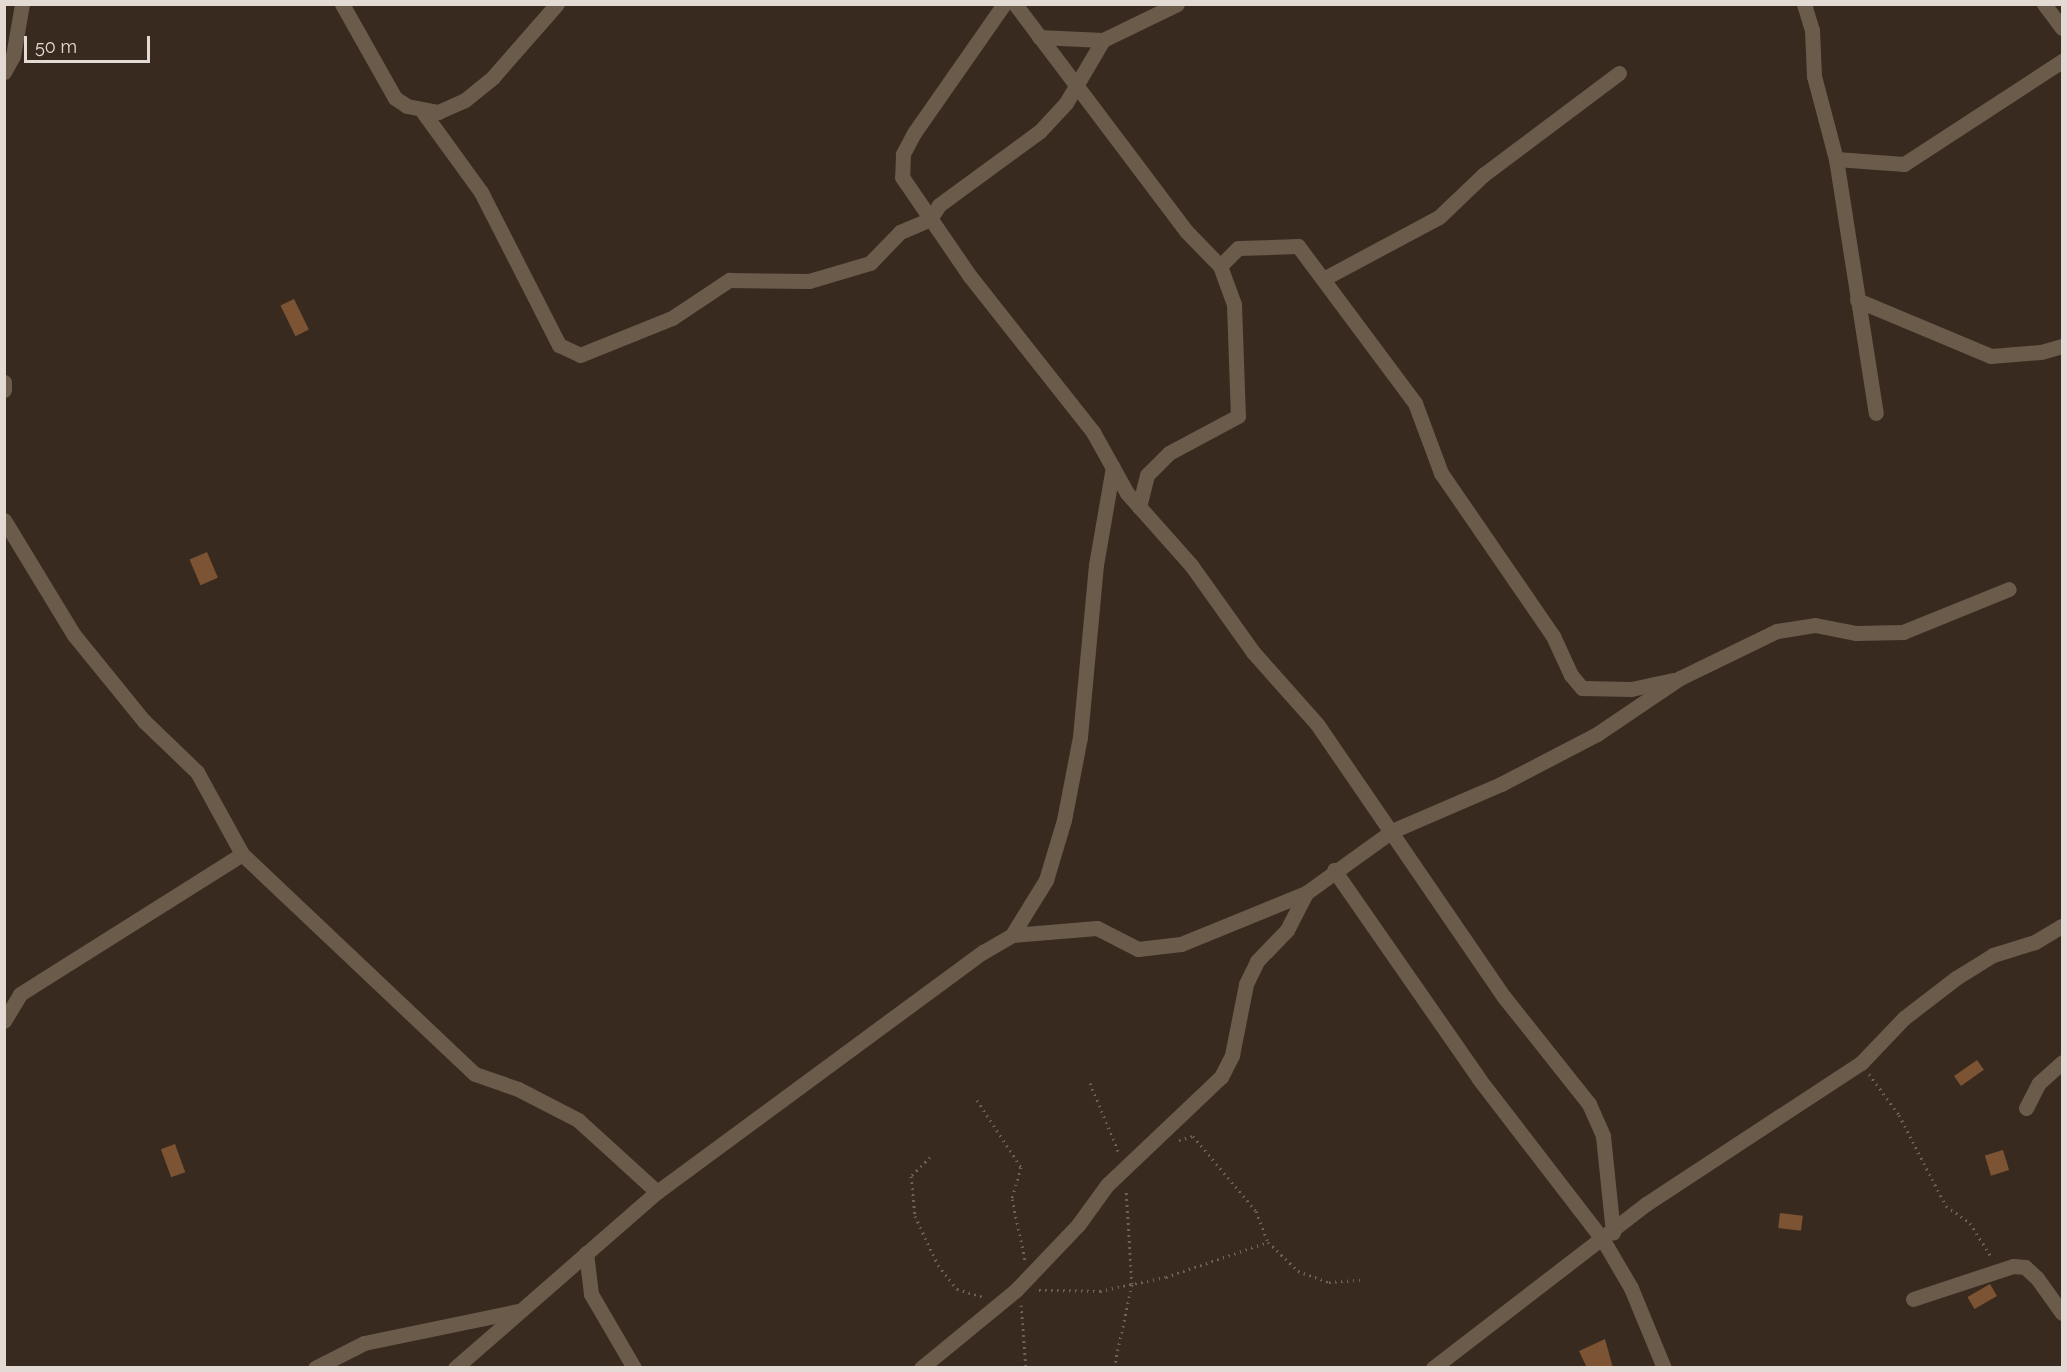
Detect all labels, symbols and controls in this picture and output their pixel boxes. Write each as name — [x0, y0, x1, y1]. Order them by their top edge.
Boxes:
scale bar — [27, 24, 153, 62]
text: 50 m — [35, 36, 77, 57]

